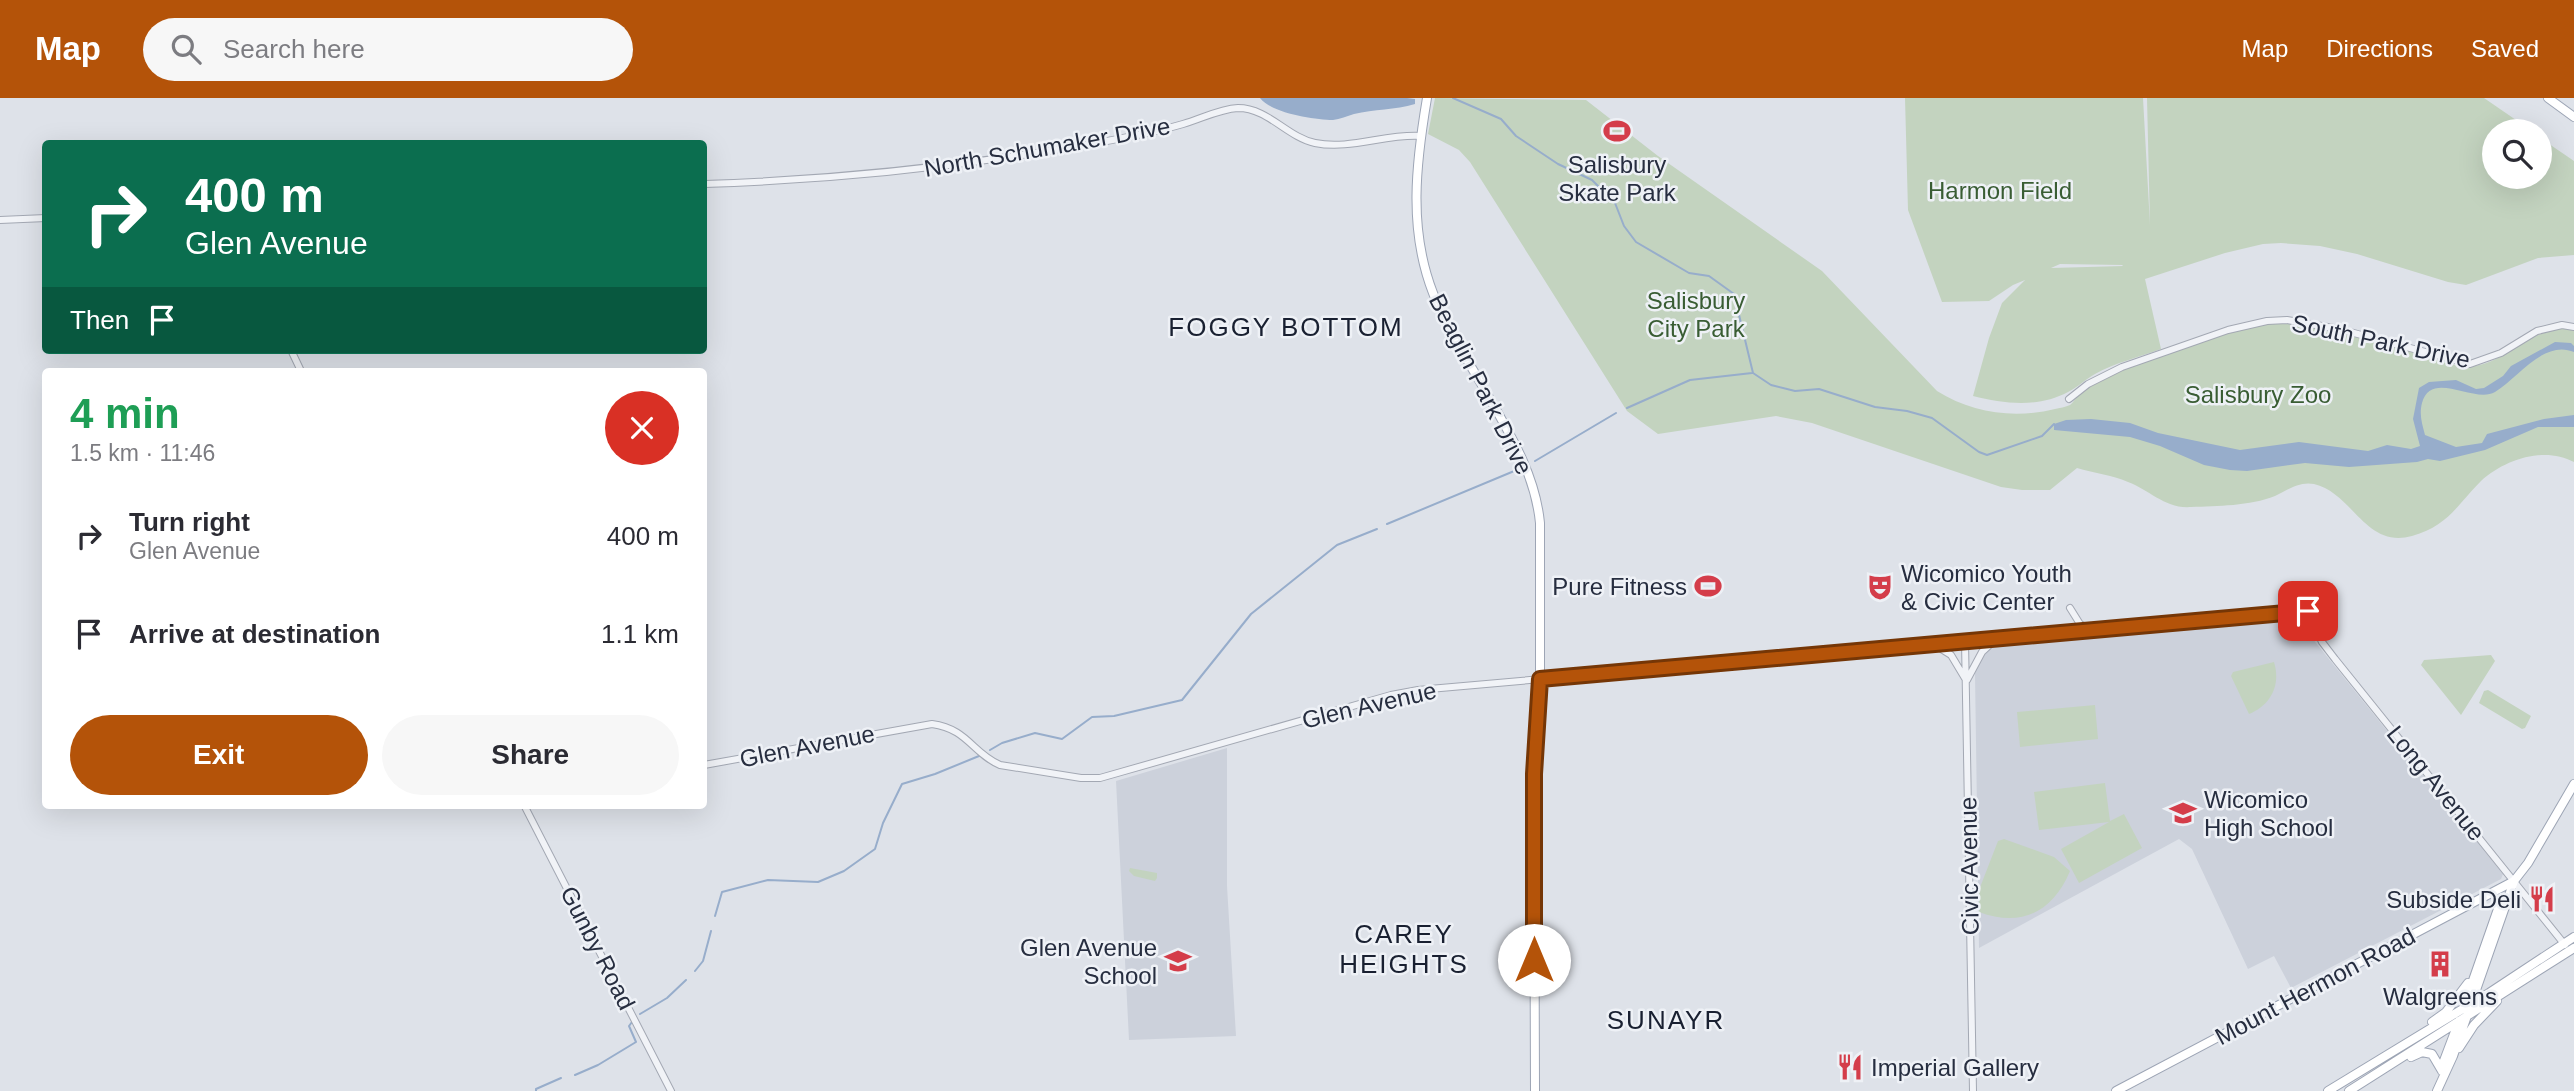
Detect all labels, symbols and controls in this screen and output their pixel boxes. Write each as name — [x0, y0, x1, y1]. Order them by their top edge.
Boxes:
search box — [143, 18, 633, 81]
text: Map — [35, 30, 101, 67]
icon: search — [167, 30, 205, 68]
text: Search here — [223, 34, 365, 64]
text: Map — [2242, 35, 2288, 62]
text: Directions — [2326, 35, 2433, 62]
text: Saved — [2471, 35, 2539, 62]
street label: North Schumaker Drive — [922, 112, 1172, 182]
sports icon: Salisbury Skate Park — [1602, 116, 1632, 146]
map controls — [2482, 119, 2552, 189]
button: search — [2482, 119, 2552, 189]
place label: Salisbury Skate Park — [1558, 151, 1677, 206]
icon: right — [70, 168, 161, 259]
text: 400 m — [185, 168, 324, 222]
park label: Harmon Field — [1928, 177, 2072, 204]
text: Glen Avenue — [185, 225, 368, 261]
park label: Salisbury City Park — [1647, 287, 1746, 342]
street label: Beaglin Park Drive — [1424, 289, 1538, 479]
icon: arrive — [143, 301, 181, 339]
text: Then — [70, 305, 129, 335]
street label: South Park Drive — [2289, 309, 2473, 373]
district label: FOGGY BOTTOM — [1168, 312, 1404, 342]
park label: Salisbury Zoo — [2185, 381, 2331, 408]
text: 4 min — [70, 390, 180, 437]
button: close — [605, 391, 679, 465]
text: 1.5 km · 11:46 — [70, 440, 215, 466]
text: Turn right — [129, 507, 250, 537]
icon: right — [70, 517, 108, 555]
text: 400 m — [607, 521, 679, 551]
text: Glen Avenue — [129, 538, 260, 564]
place label: Wicomico Youth & Civic Center — [1901, 560, 2072, 615]
sports icon: Pure Fitness — [1693, 571, 1723, 601]
theatre icon: Wicomico Youth & Civic Center — [1865, 572, 1895, 602]
place label: Pure Fitness — [1552, 573, 1687, 600]
pin — [2278, 581, 2338, 641]
icon: arrive — [2289, 592, 2327, 630]
icon: arrive — [70, 615, 108, 653]
text: Arrive at destination — [129, 619, 380, 649]
text: 1.1 km — [601, 619, 679, 649]
street label: Glen Avenue — [1299, 676, 1439, 734]
button: Exit — [70, 715, 368, 795]
button: Share — [382, 715, 679, 795]
street label: Glen Avenue — [737, 720, 877, 772]
street label: Long Avenue — [2382, 720, 2490, 846]
place label: Wicomico High School — [2204, 786, 2333, 841]
street label: Civic Avenue — [1954, 797, 1984, 935]
school or university icon: Wicomico High School — [2168, 798, 2198, 828]
street label: Gunby Road — [555, 882, 641, 1014]
restaurant icon: Subside Deli — [2527, 884, 2557, 914]
place label: Subside Deli — [2386, 886, 2521, 913]
district label: CAREY HEIGHTS — [1339, 919, 1469, 979]
street label: Mount Hermon Road — [2210, 922, 2420, 1050]
position arrow — [1497, 923, 1571, 997]
place label: Glen Avenue School — [1020, 934, 1157, 989]
school or university icon: Glen Avenue School — [1163, 946, 1193, 976]
building icon: Walgreens — [2425, 949, 2455, 979]
place label: Walgreens — [2383, 983, 2497, 1010]
district label: SUNAYR — [1607, 1005, 1725, 1035]
restaurant icon: Imperial Gallery — [1835, 1052, 1865, 1082]
place label: Imperial Gallery — [1871, 1054, 2039, 1081]

